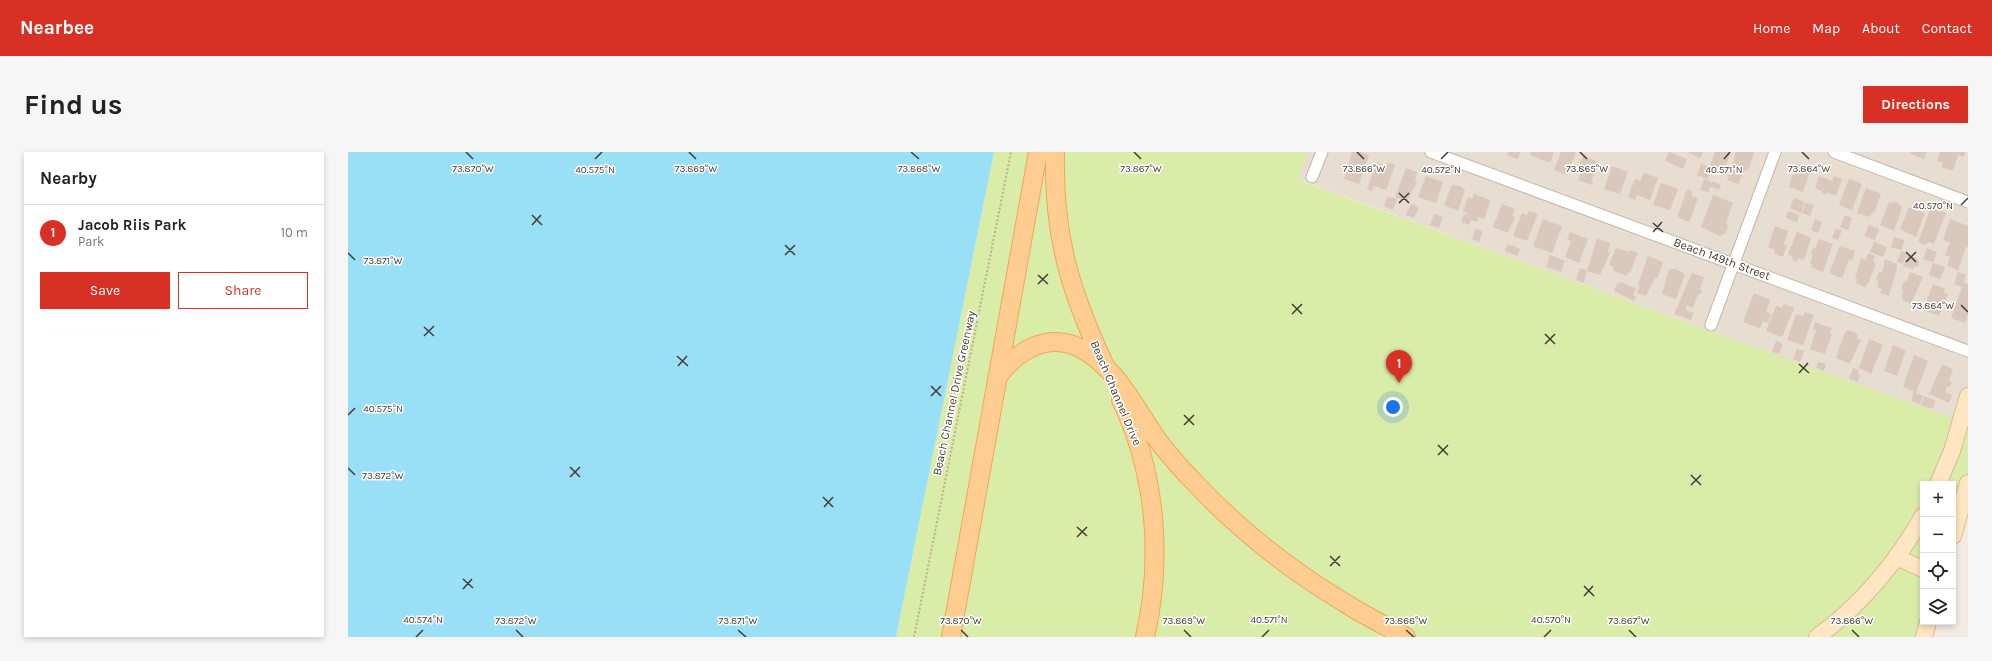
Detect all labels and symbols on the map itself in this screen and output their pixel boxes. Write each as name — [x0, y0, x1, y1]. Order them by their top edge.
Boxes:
text: 73.870°W — [452, 163, 494, 175]
text: 73.869°W — [675, 163, 717, 175]
text: 73.868°W — [898, 163, 940, 175]
text: 73.867°W — [1120, 163, 1162, 175]
text: 73.866°W — [1343, 163, 1385, 175]
text: 73.865°W — [1566, 163, 1608, 175]
text: 73.864°W — [1788, 163, 1830, 175]
text: 40.575°N — [575, 164, 615, 176]
text: 40.572°N — [1421, 164, 1461, 176]
text: 40.571°N — [1705, 164, 1743, 176]
text: 40.570°N — [1913, 200, 1953, 212]
street label: Beach 149th Street — [1672, 235, 1773, 283]
text: 73.871°W — [364, 255, 402, 267]
text: 73.864°W — [1912, 300, 1954, 312]
street label: Beach Channel Drive Greenway — [930, 309, 978, 477]
street label: Beach Channel Drive — [1088, 338, 1144, 448]
pin: 1 — [1386, 350, 1412, 383]
your location — [1383, 397, 1403, 417]
text: 40.575°N — [363, 403, 403, 415]
text: 73.872°W — [362, 470, 404, 482]
text: 40.574°N — [403, 614, 443, 626]
text: 40.571°N — [1250, 614, 1288, 626]
text: 40.570°N — [1531, 614, 1571, 626]
text: 73.872°W — [495, 615, 537, 627]
text: 73.871°W — [719, 615, 757, 627]
text: 73.870°W — [940, 615, 982, 627]
text: 73.869°W — [1163, 615, 1205, 627]
text: 73.868°W — [1385, 615, 1427, 627]
text: 73.867°W — [1608, 615, 1650, 627]
text: 73.866°W — [1831, 615, 1873, 627]

